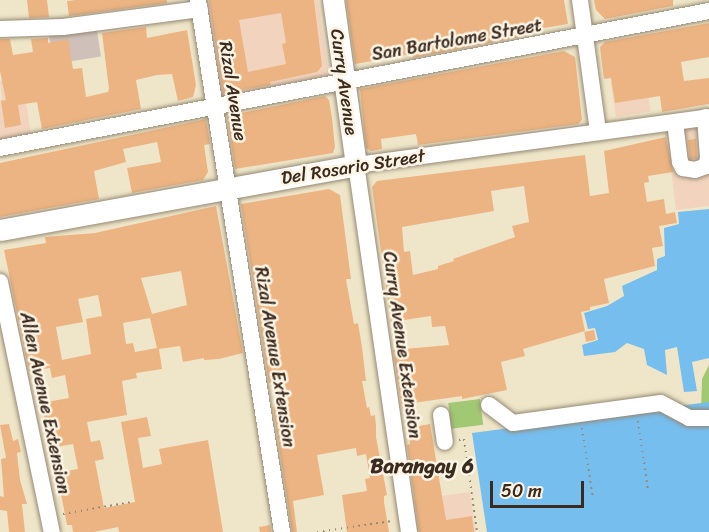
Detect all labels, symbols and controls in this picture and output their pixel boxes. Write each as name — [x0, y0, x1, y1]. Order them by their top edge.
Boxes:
street label: San Bartolome Street — [370, 14, 544, 66]
street label: Curry Avenue — [326, 28, 362, 136]
street label: Rizal Avenue — [214, 40, 252, 142]
street label: Del Rosario Street — [279, 145, 427, 189]
street label: Curry Avenue Extension — [378, 250, 426, 440]
street label: Rizal Avenue Extension — [250, 265, 300, 449]
street label: Allen Avenue Extension — [15, 310, 75, 496]
district label: Barangay 6 — [370, 453, 474, 479]
scale bar — [493, 469, 588, 507]
text: 50 m — [501, 475, 542, 507]

